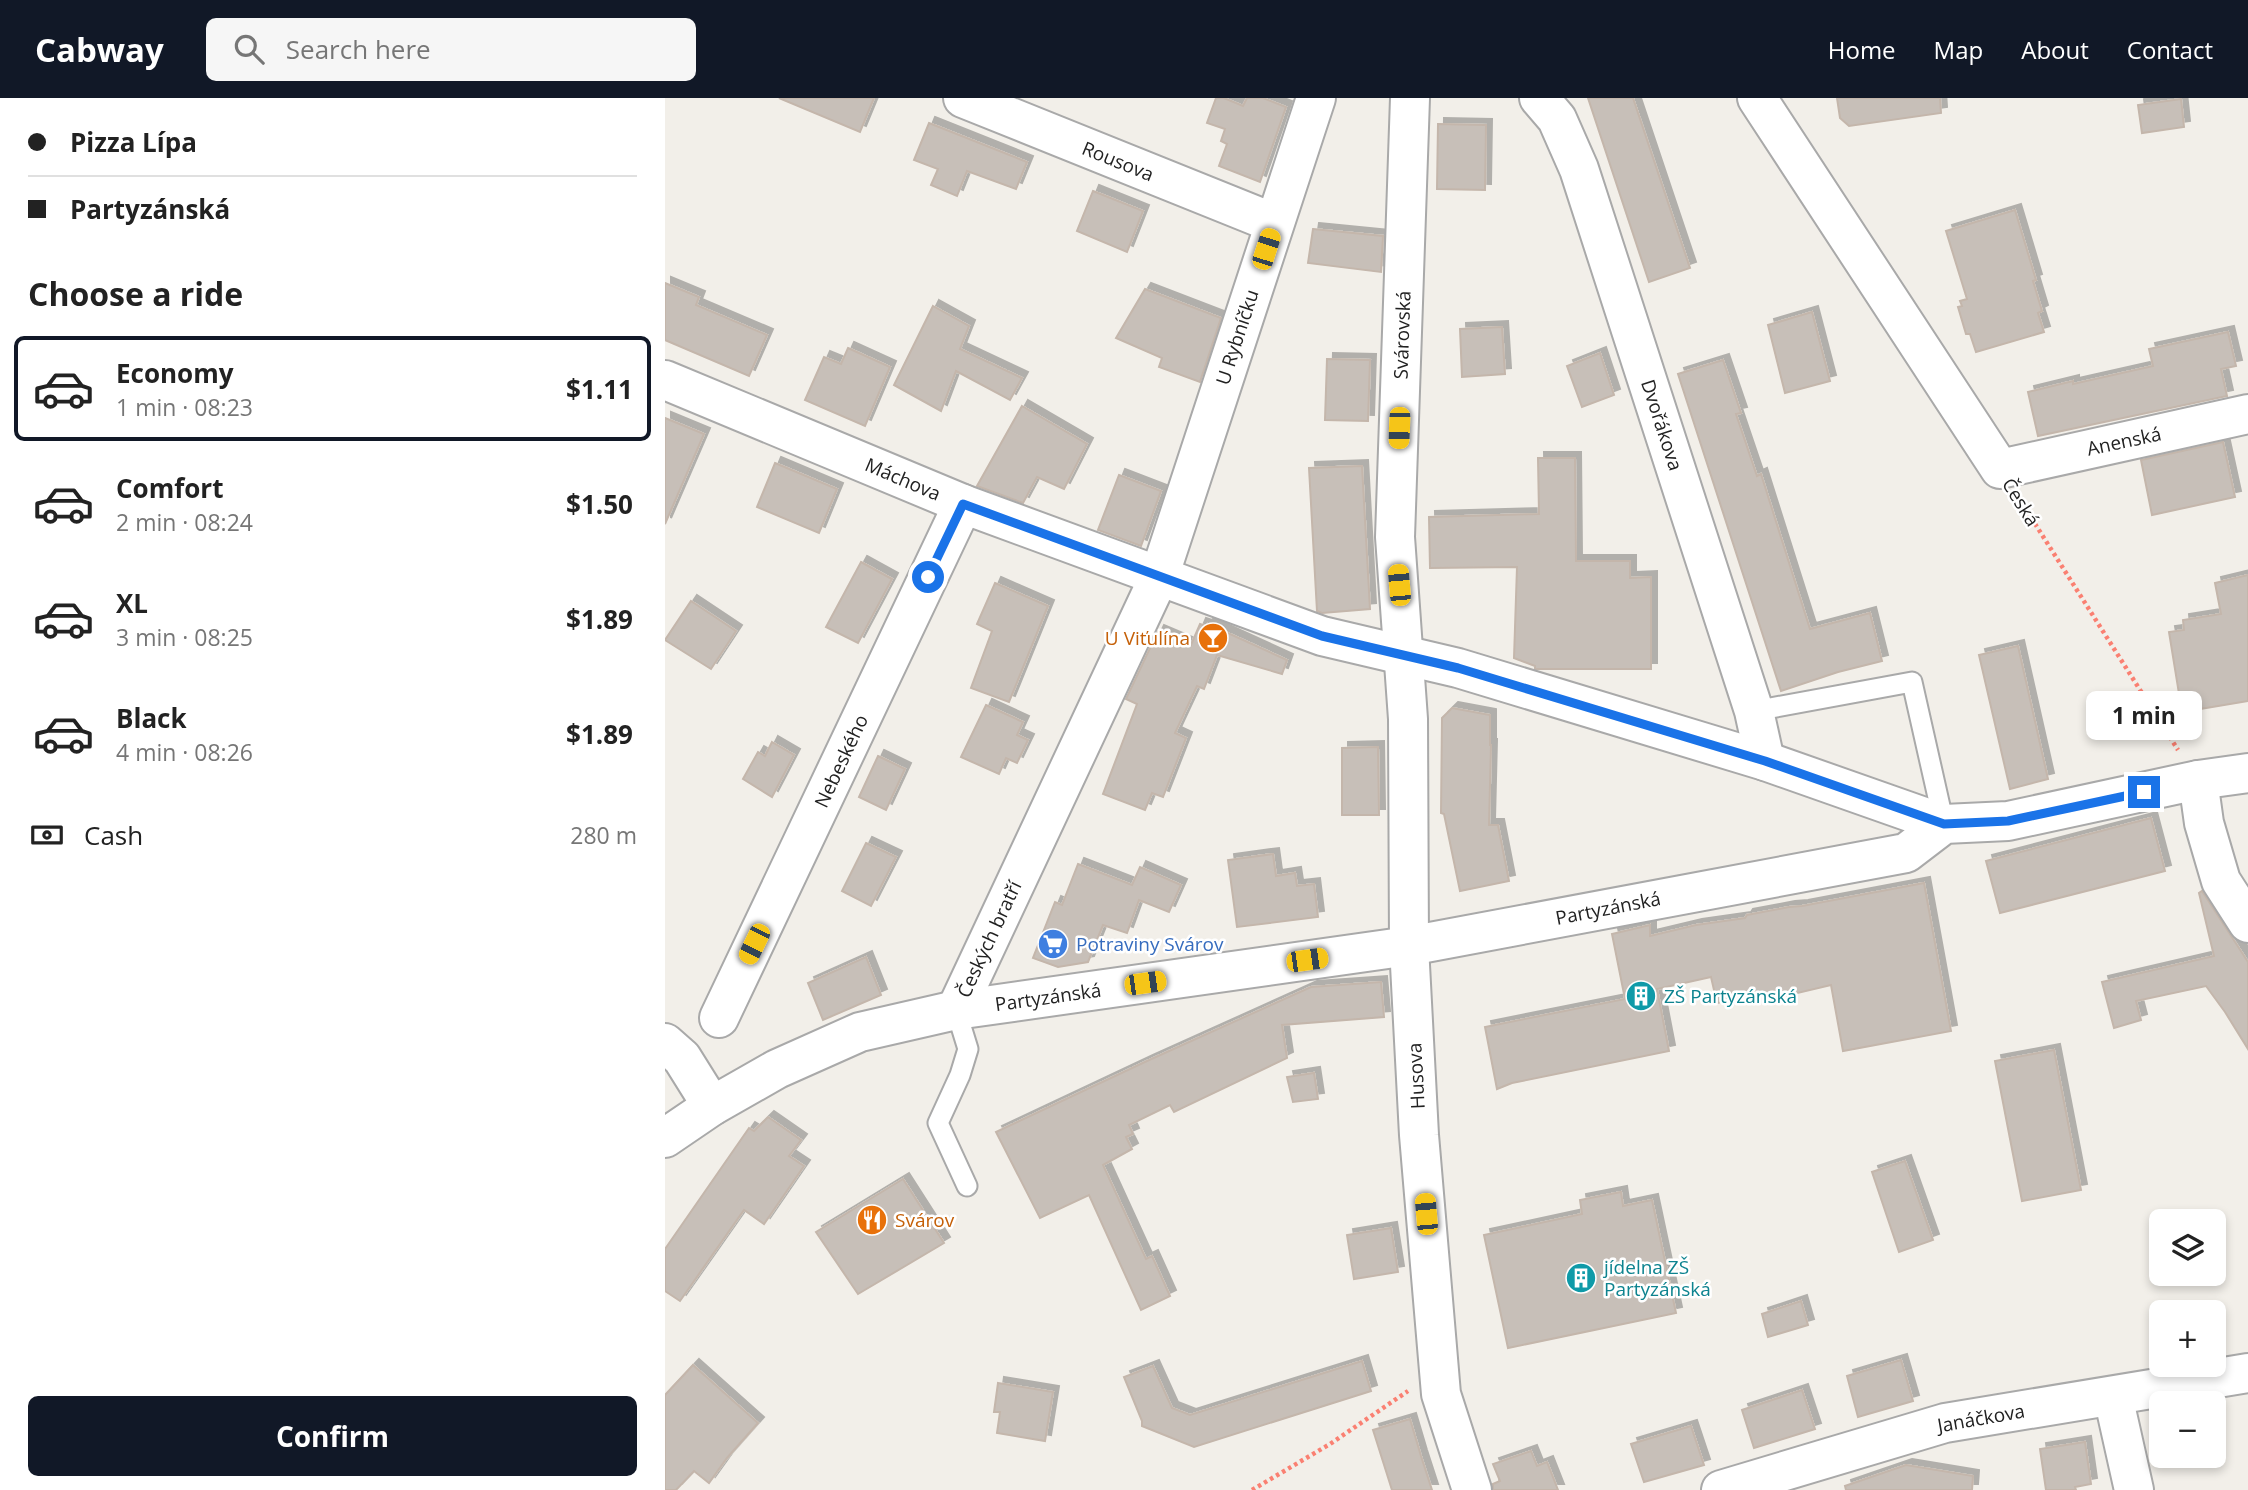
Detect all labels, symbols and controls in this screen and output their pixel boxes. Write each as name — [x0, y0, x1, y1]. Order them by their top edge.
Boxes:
search box — [206, 18, 696, 81]
text: Cabway — [35, 27, 164, 72]
icon: search — [230, 30, 268, 68]
text: Search here — [286, 31, 431, 67]
text: Home — [1828, 33, 1896, 66]
text: Map — [1934, 33, 1983, 66]
text: About — [2021, 33, 2089, 66]
text: Contact — [2127, 33, 2213, 66]
text: Pizza Lípa — [70, 124, 197, 160]
street label: Rousova — [1078, 135, 1158, 187]
text: Partyzánská — [70, 191, 230, 227]
car — [1250, 226, 1283, 272]
text: Choose a ride — [28, 272, 243, 315]
street label: U Rybníčku — [1209, 286, 1265, 388]
street label: Svárovská — [1387, 290, 1417, 380]
text: Economy — [116, 355, 234, 391]
icon: car — [32, 357, 95, 420]
text: $1.11 — [566, 371, 633, 407]
street label: Dvořákova — [1635, 376, 1689, 474]
text: 1 min · 08:23 — [116, 391, 253, 423]
car — [1388, 407, 1411, 449]
street label: Anenská — [2084, 420, 2164, 462]
street label: Máchova — [861, 451, 945, 507]
text: Comfort — [116, 470, 223, 506]
icon: car — [32, 472, 95, 535]
street label: Česká — [1996, 473, 2046, 531]
text: $1.50 — [566, 486, 633, 522]
text: 2 min · 08:24 — [116, 506, 253, 538]
route start — [912, 561, 944, 593]
car — [1387, 563, 1412, 607]
text: XL — [116, 585, 148, 621]
icon: car — [32, 587, 95, 650]
text: $1.89 — [566, 601, 633, 637]
text: 3 min · 08:25 — [116, 621, 253, 653]
bar icon: U Viťulína — [1196, 621, 1230, 655]
place label: U Viťulína — [1105, 625, 1190, 651]
callout: 1 min — [2086, 690, 2202, 740]
text: 1 min — [2112, 699, 2176, 731]
text: Black — [116, 700, 187, 736]
icon: car — [32, 702, 95, 765]
street label: Nebeského — [808, 710, 874, 812]
text: $1.89 — [566, 716, 633, 752]
text: 4 min · 08:26 — [116, 736, 253, 768]
route end — [2128, 776, 2160, 808]
icon: cash — [28, 816, 66, 854]
text: Cash — [84, 817, 143, 853]
text: 280 m — [570, 819, 637, 851]
street label: Českých bratří — [951, 875, 1028, 1002]
street label: Partyzánská — [1553, 885, 1663, 931]
car — [736, 921, 773, 967]
supermarket icon: Potraviny Svárov — [1036, 927, 1070, 961]
place label: Potraviny Svárov — [1076, 931, 1224, 957]
car — [1285, 947, 1330, 973]
car — [1123, 970, 1168, 996]
street label: Partyzánská — [993, 977, 1103, 1017]
building icon: ZŠ Partyzánská — [1624, 979, 1658, 1013]
place label: ZŠ Partyzánská — [1664, 983, 1797, 1009]
street label: Husova — [1401, 1042, 1431, 1110]
car — [1414, 1192, 1439, 1236]
restaurant icon: Svárov — [855, 1203, 889, 1237]
place label: Svárov — [895, 1207, 955, 1233]
map controls — [2149, 1209, 2226, 1468]
button: layers — [2149, 1209, 2226, 1286]
place label: jídelna ZŠ Partyzánská — [1602, 1254, 1711, 1302]
building icon: jídelna ZŠ Partyzánská — [1564, 1261, 1598, 1295]
button: + — [2149, 1300, 2226, 1377]
button: − — [2149, 1391, 2226, 1468]
button: Confirm — [28, 1396, 637, 1476]
street label: Janáčkova — [1933, 1398, 2027, 1439]

